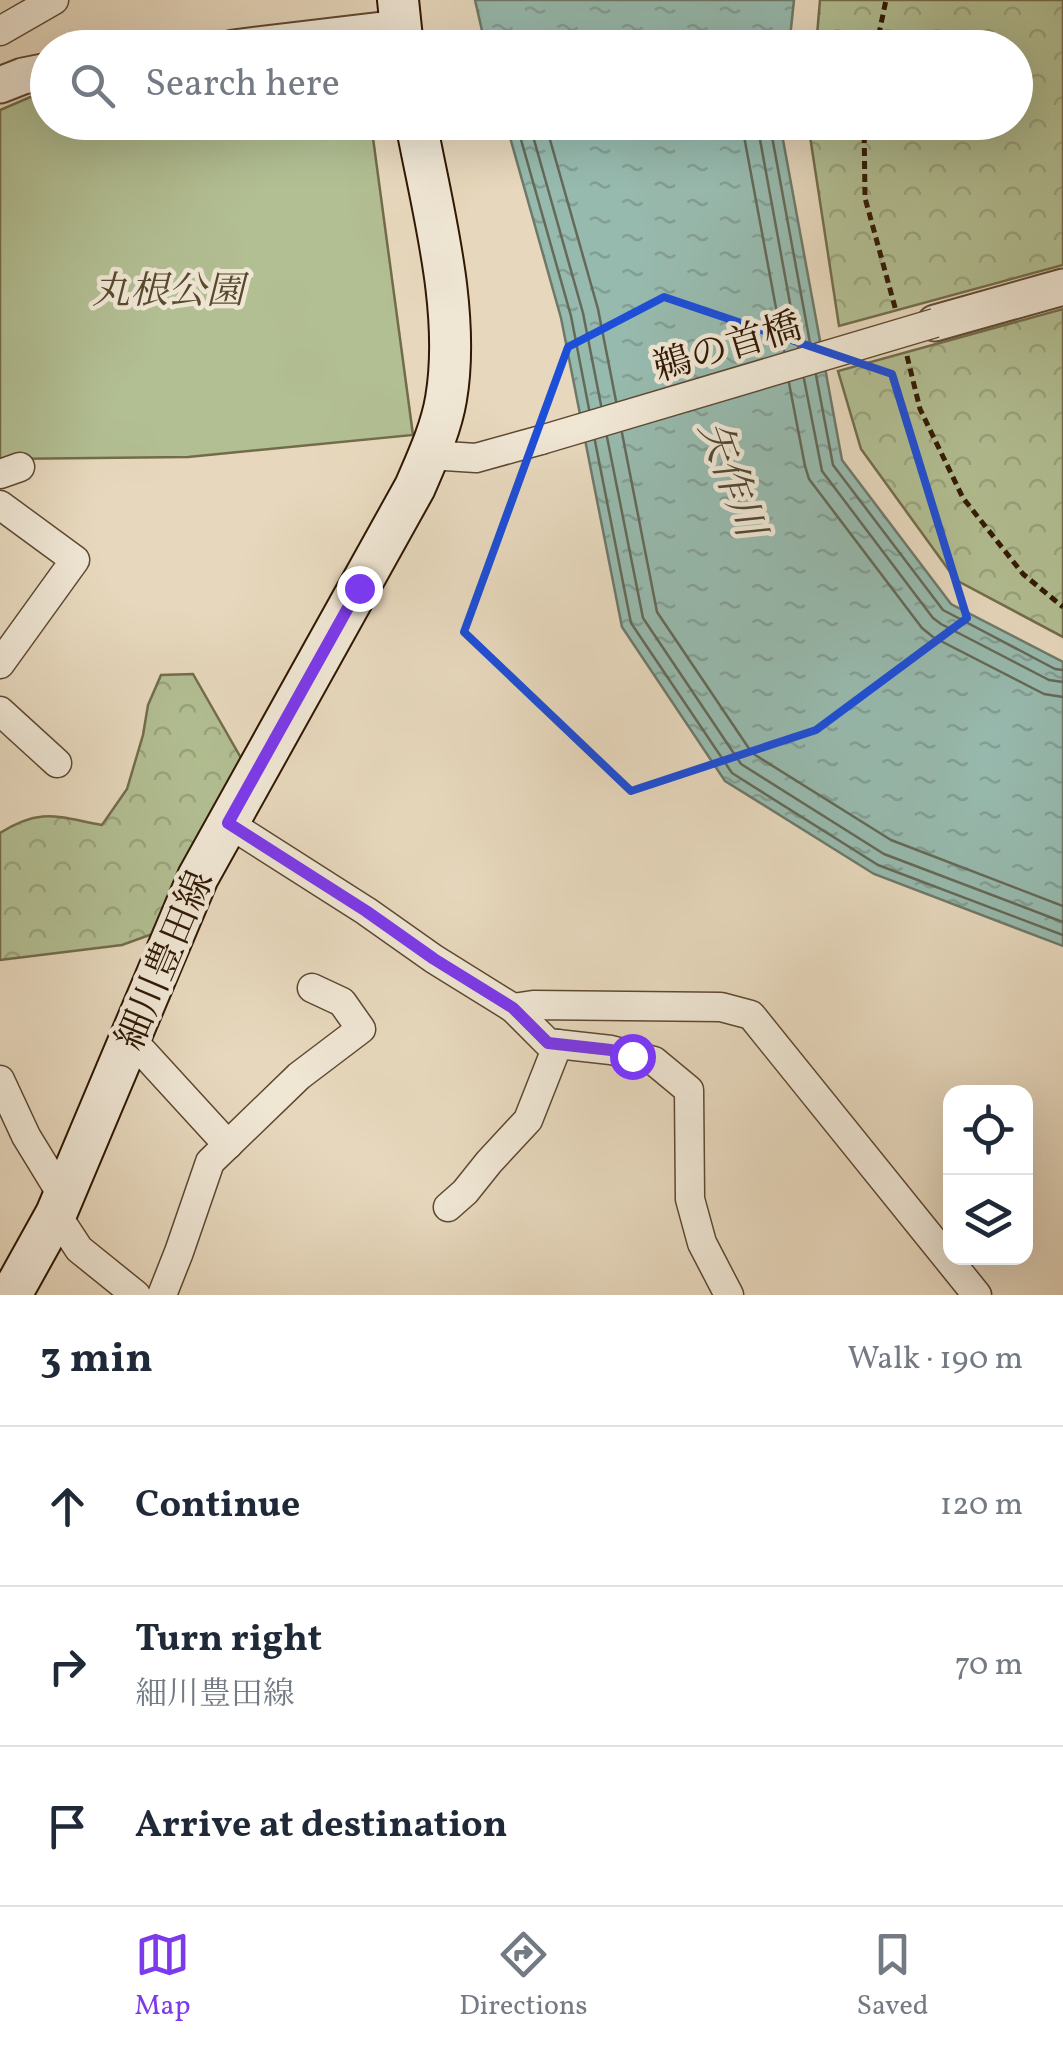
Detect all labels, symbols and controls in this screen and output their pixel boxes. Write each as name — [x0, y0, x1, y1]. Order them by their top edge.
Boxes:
search box — [30, 30, 1033, 140]
icon: search — [65, 58, 120, 113]
text: Search here — [145, 59, 340, 112]
park label: 丸根公園 — [92, 267, 250, 320]
street label: 鵜の首橋 — [648, 302, 808, 397]
water label: 矢作川 — [682, 413, 777, 549]
route end — [337, 566, 383, 612]
street label: 細川豊田線 — [106, 864, 229, 1059]
route start — [610, 1034, 656, 1080]
map controls — [943, 1085, 1033, 1265]
button: locate — [943, 1085, 1033, 1175]
button: layers — [943, 1175, 1033, 1265]
text: 3 min — [40, 1331, 153, 1390]
text: Walk · 190 m — [848, 1338, 1023, 1382]
icon: ahead — [40, 1479, 95, 1534]
text: Continue — [135, 1480, 300, 1533]
text: 120 m — [940, 1484, 1023, 1528]
text: Turn right — [135, 1614, 322, 1667]
icon: right — [40, 1639, 95, 1694]
text: 70 m — [955, 1644, 1023, 1688]
text: 細川豊田線 — [135, 1674, 295, 1718]
icon: arrive — [40, 1799, 95, 1854]
text: Arrive at destination — [135, 1800, 508, 1853]
tab: Map — [134, 1927, 190, 2026]
tab: Directions — [459, 1927, 588, 2026]
tab: Saved — [856, 1927, 929, 2026]

